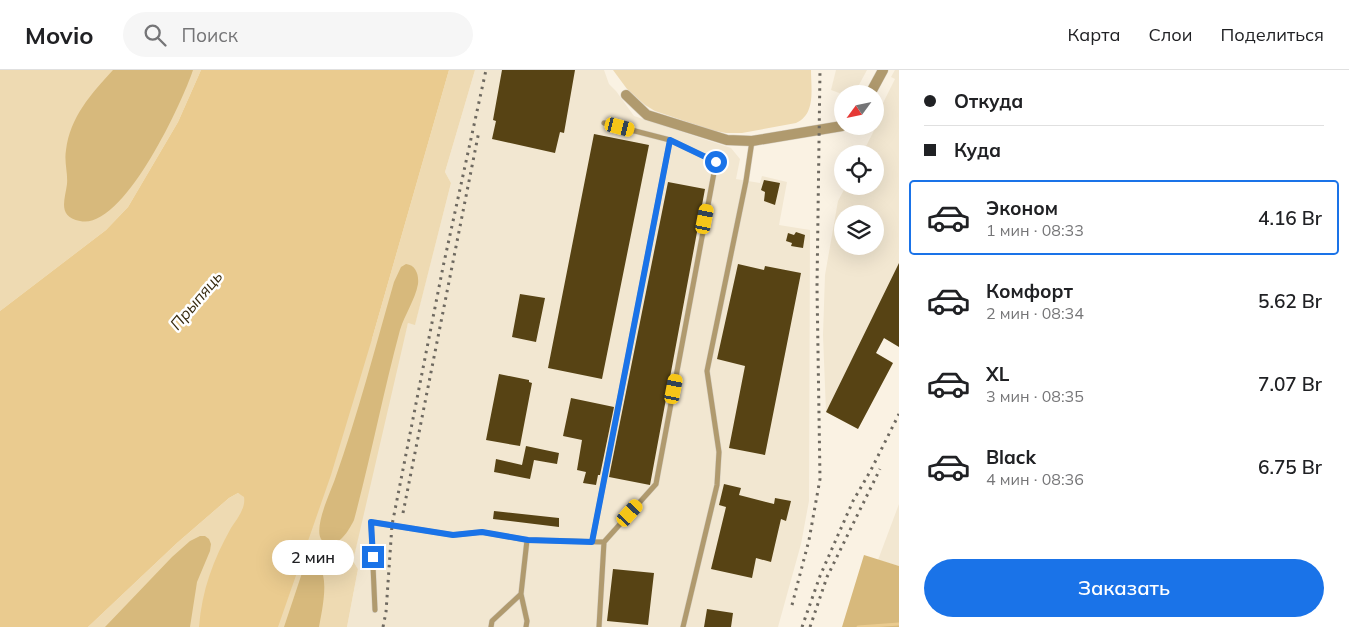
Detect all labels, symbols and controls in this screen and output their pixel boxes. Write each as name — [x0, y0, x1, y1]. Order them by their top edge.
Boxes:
search box — [123, 12, 473, 57]
text: Movio — [25, 20, 93, 50]
icon: search — [141, 21, 169, 49]
text: Поиск — [181, 23, 238, 47]
text: Карта — [1068, 23, 1120, 46]
text: Слои — [1148, 23, 1193, 46]
text: Поделиться — [1221, 23, 1324, 46]
north arrow — [834, 85, 884, 135]
map controls — [834, 85, 884, 255]
text: Откуда — [954, 89, 1023, 113]
car — [603, 116, 636, 138]
text: Куда — [954, 138, 1001, 162]
button: locate — [834, 145, 884, 195]
route start — [705, 151, 727, 173]
icon: car — [926, 195, 971, 240]
text: Эконом — [986, 196, 1058, 220]
car — [694, 203, 715, 235]
button: layers — [834, 205, 884, 255]
text: 4.16 Br — [1258, 206, 1322, 230]
text: 1 мин · 08:33 — [986, 220, 1084, 240]
water label: Прыпяць — [166, 266, 227, 334]
icon: car — [926, 278, 971, 323]
text: Комфорт — [986, 279, 1073, 303]
text: 5.62 Br — [1258, 289, 1322, 313]
text: 2 мин · 08:34 — [986, 303, 1084, 323]
icon: car — [926, 361, 971, 406]
text: XL — [986, 362, 1009, 386]
text: 7.07 Br — [1258, 372, 1322, 396]
car — [663, 373, 684, 405]
text: 3 мин · 08:35 — [986, 386, 1084, 406]
icon: car — [926, 444, 971, 489]
text: Black — [986, 445, 1036, 469]
text: 6.75 Br — [1258, 455, 1322, 479]
text: 4 мин · 08:36 — [986, 469, 1084, 489]
car — [614, 497, 645, 529]
callout: 2 мин — [273, 540, 356, 574]
route end — [362, 546, 384, 568]
text: 2 мин — [291, 547, 335, 567]
button: Заказать — [924, 559, 1324, 617]

